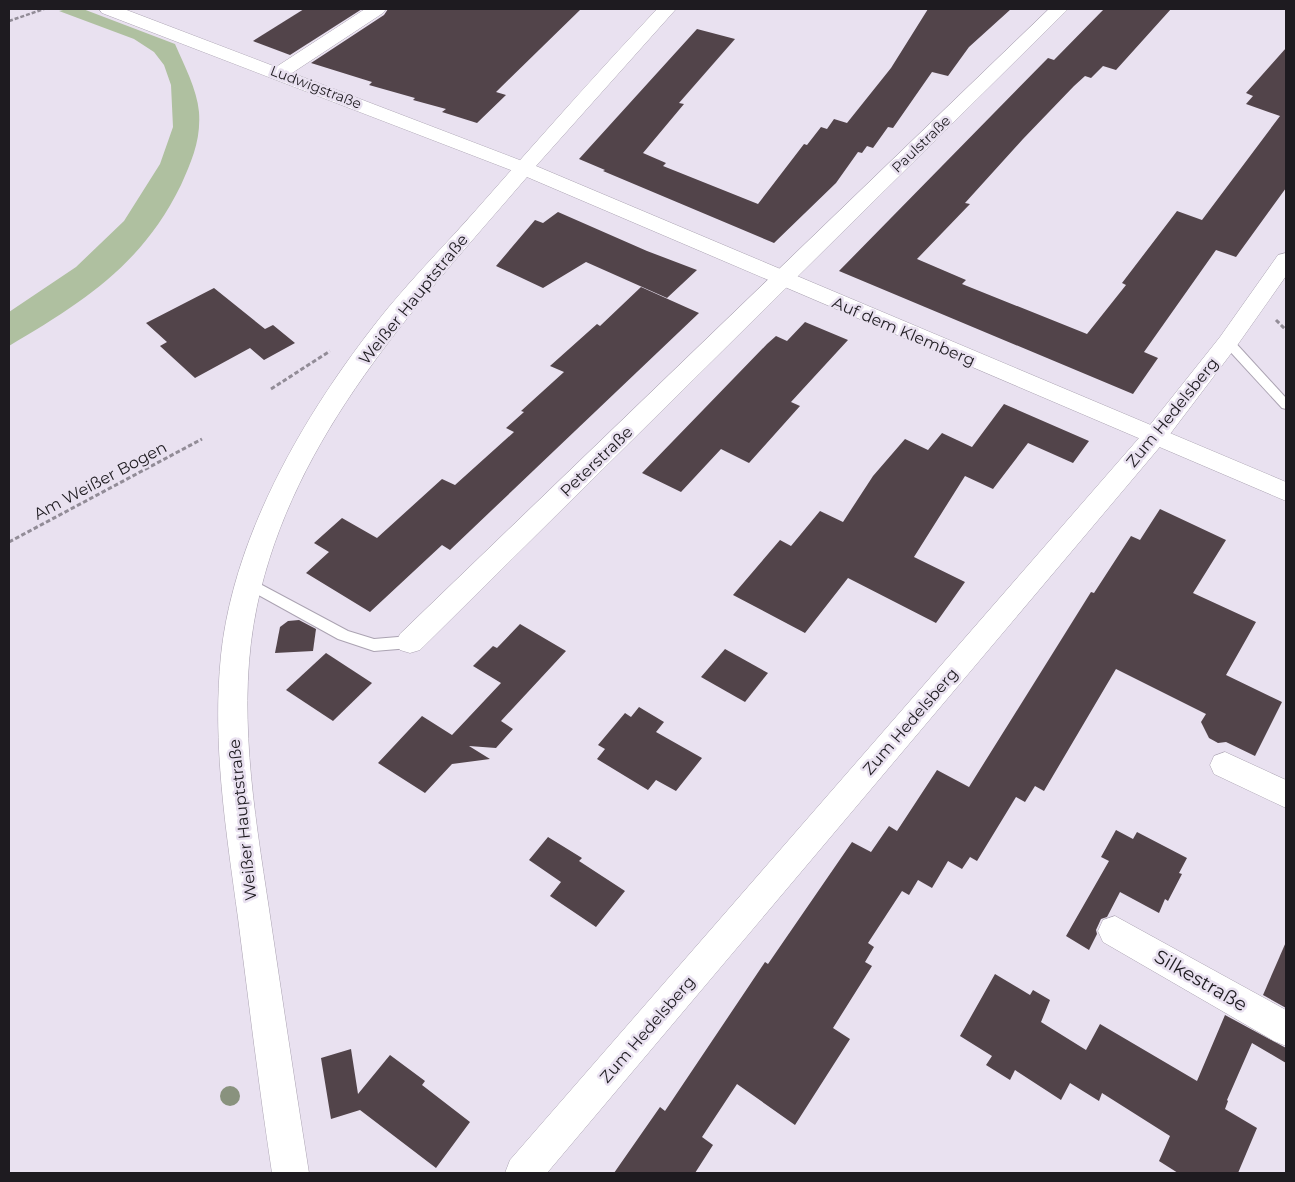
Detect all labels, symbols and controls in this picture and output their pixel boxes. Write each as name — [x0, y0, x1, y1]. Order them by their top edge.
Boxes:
street label: Ludwigstraße — [268, 61, 364, 113]
street label: Paulstraße — [888, 112, 954, 176]
street label: Weißer Hauptstraße — [355, 230, 472, 368]
street label: Auf dem Klemberg — [830, 293, 978, 370]
street label: Zum Hedelsberg — [1122, 354, 1222, 471]
street label: Peterstraße — [556, 422, 636, 501]
street label: Am Weißer Bogen — [30, 437, 170, 524]
street label: Zum Hedelsberg — [859, 664, 962, 779]
street label: Weißer Hauptstraße — [225, 738, 260, 902]
street label: Silkestraße — [1150, 945, 1251, 1016]
street label: Zum Hedelsberg — [596, 972, 699, 1087]

